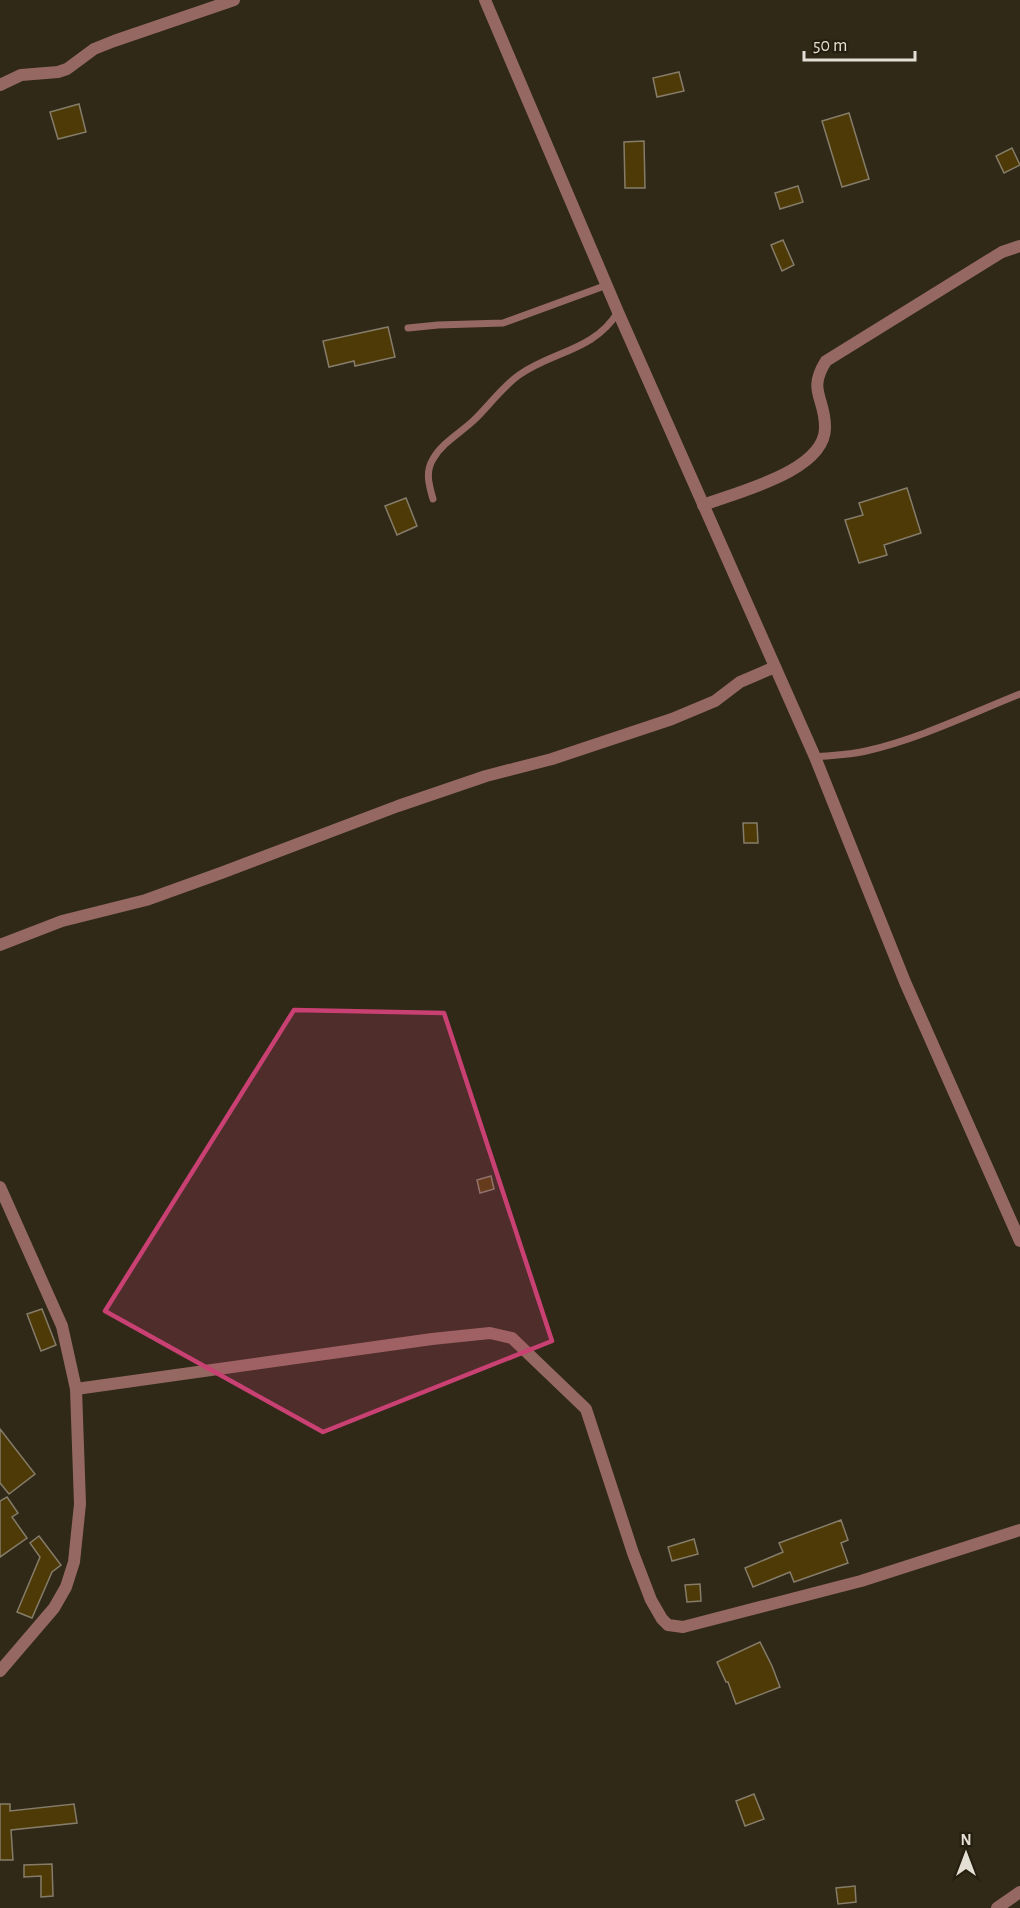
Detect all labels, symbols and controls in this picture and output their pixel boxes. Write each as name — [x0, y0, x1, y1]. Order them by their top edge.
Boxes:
scale bar — [804, 24, 915, 62]
text: 50 m — [813, 37, 847, 55]
north arrow — [936, 1824, 996, 1884]
text: N — [960, 1832, 972, 1848]

